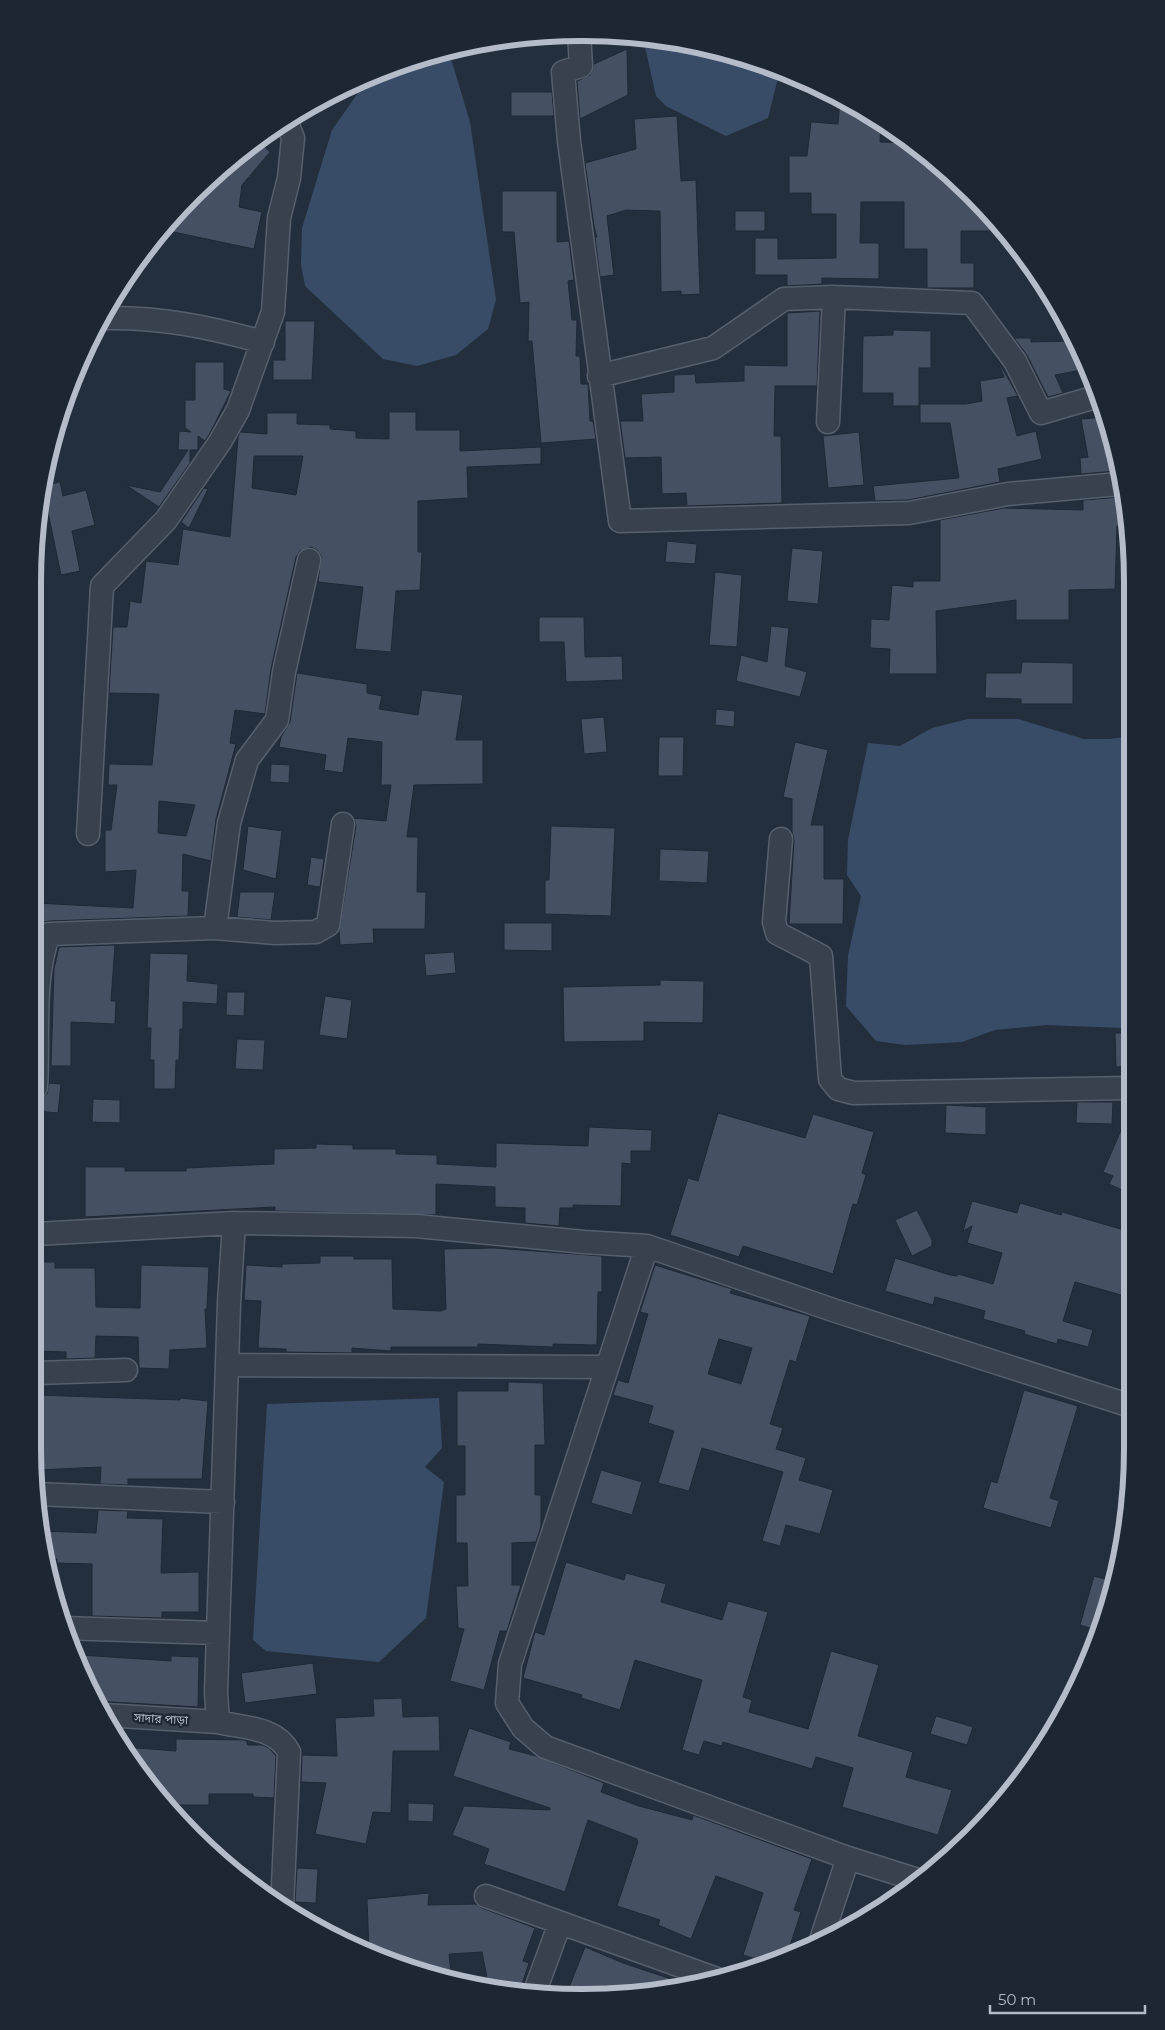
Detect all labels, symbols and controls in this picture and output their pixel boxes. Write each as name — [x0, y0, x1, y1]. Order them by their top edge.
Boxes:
street label: সাদার পাড়া — [133, 1710, 189, 1727]
scale bar — [990, 1982, 1145, 2014]
text: 50 m — [998, 1990, 1036, 2009]

